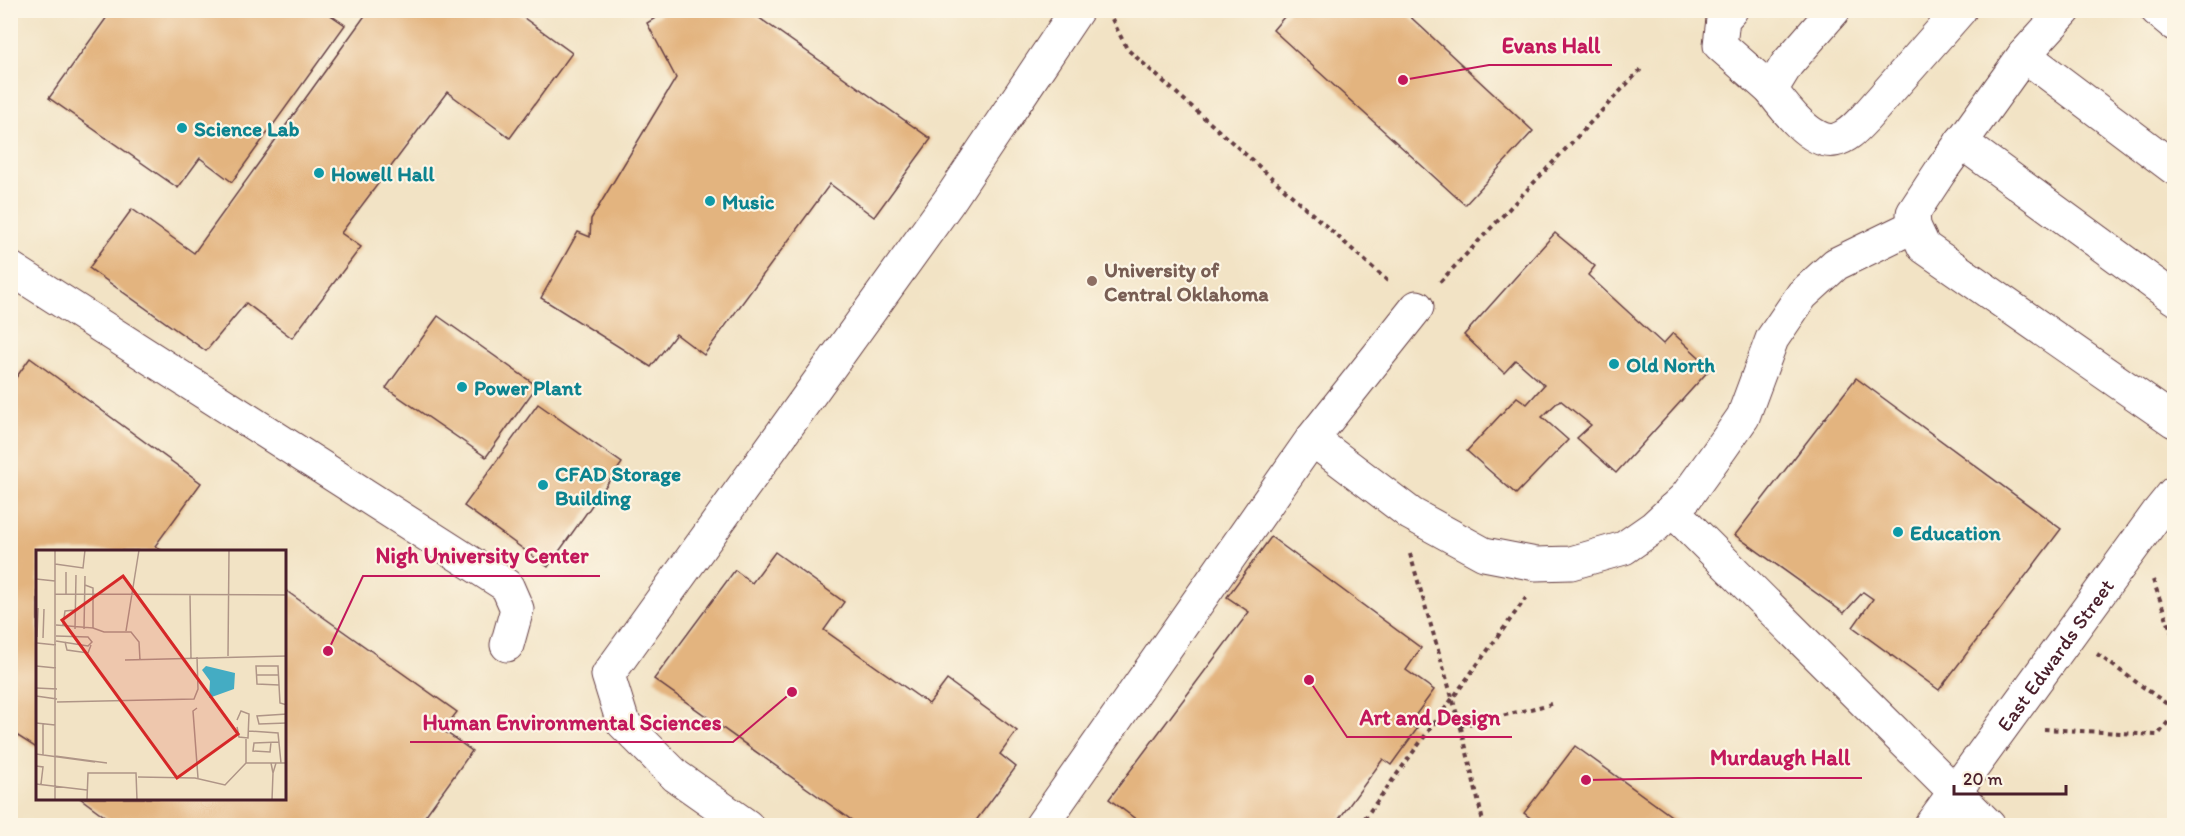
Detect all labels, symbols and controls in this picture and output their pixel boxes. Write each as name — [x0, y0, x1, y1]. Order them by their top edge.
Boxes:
callout: Evans Hall — [1489, 25, 1612, 65]
text: Evans Hall — [1502, 32, 1601, 59]
place label: Science Lab — [194, 116, 299, 141]
marker: Science Lab — [175, 121, 189, 135]
place label: Howell Hall — [331, 161, 436, 186]
marker: Howell Hall — [312, 166, 326, 180]
place label: Music — [722, 189, 775, 214]
marker: Music — [703, 194, 717, 208]
place label: University of Central Oklahoma — [1104, 257, 1269, 306]
marker: University of Central Oklahoma — [1085, 274, 1099, 288]
place label: Old North — [1626, 352, 1715, 377]
marker: Old North — [1607, 357, 1621, 371]
place label: Power Plant — [474, 375, 582, 400]
marker: Power Plant — [455, 380, 469, 394]
place label: CFAD Storage Building — [555, 461, 681, 511]
marker: CFAD Storage Building — [536, 478, 550, 492]
place label: Education — [1910, 520, 2001, 545]
marker: Education — [1891, 525, 1905, 539]
callout: Nigh University Center — [363, 536, 600, 576]
text: Nigh University Center — [375, 542, 589, 569]
inset map — [36, 550, 286, 800]
street label: East Edwards Street — [1991, 573, 2118, 736]
callout: Art and Design — [1347, 697, 1512, 737]
callout: Human Environmental Sciences — [410, 702, 733, 742]
text: Art and Design — [1358, 704, 1501, 731]
text: Human Environmental Sciences — [422, 709, 722, 736]
callout: Murdaugh Hall — [1698, 738, 1862, 778]
text: Murdaugh Hall — [1710, 744, 1851, 771]
scale bar — [1954, 758, 2066, 796]
text: 20 m — [1963, 768, 2003, 790]

